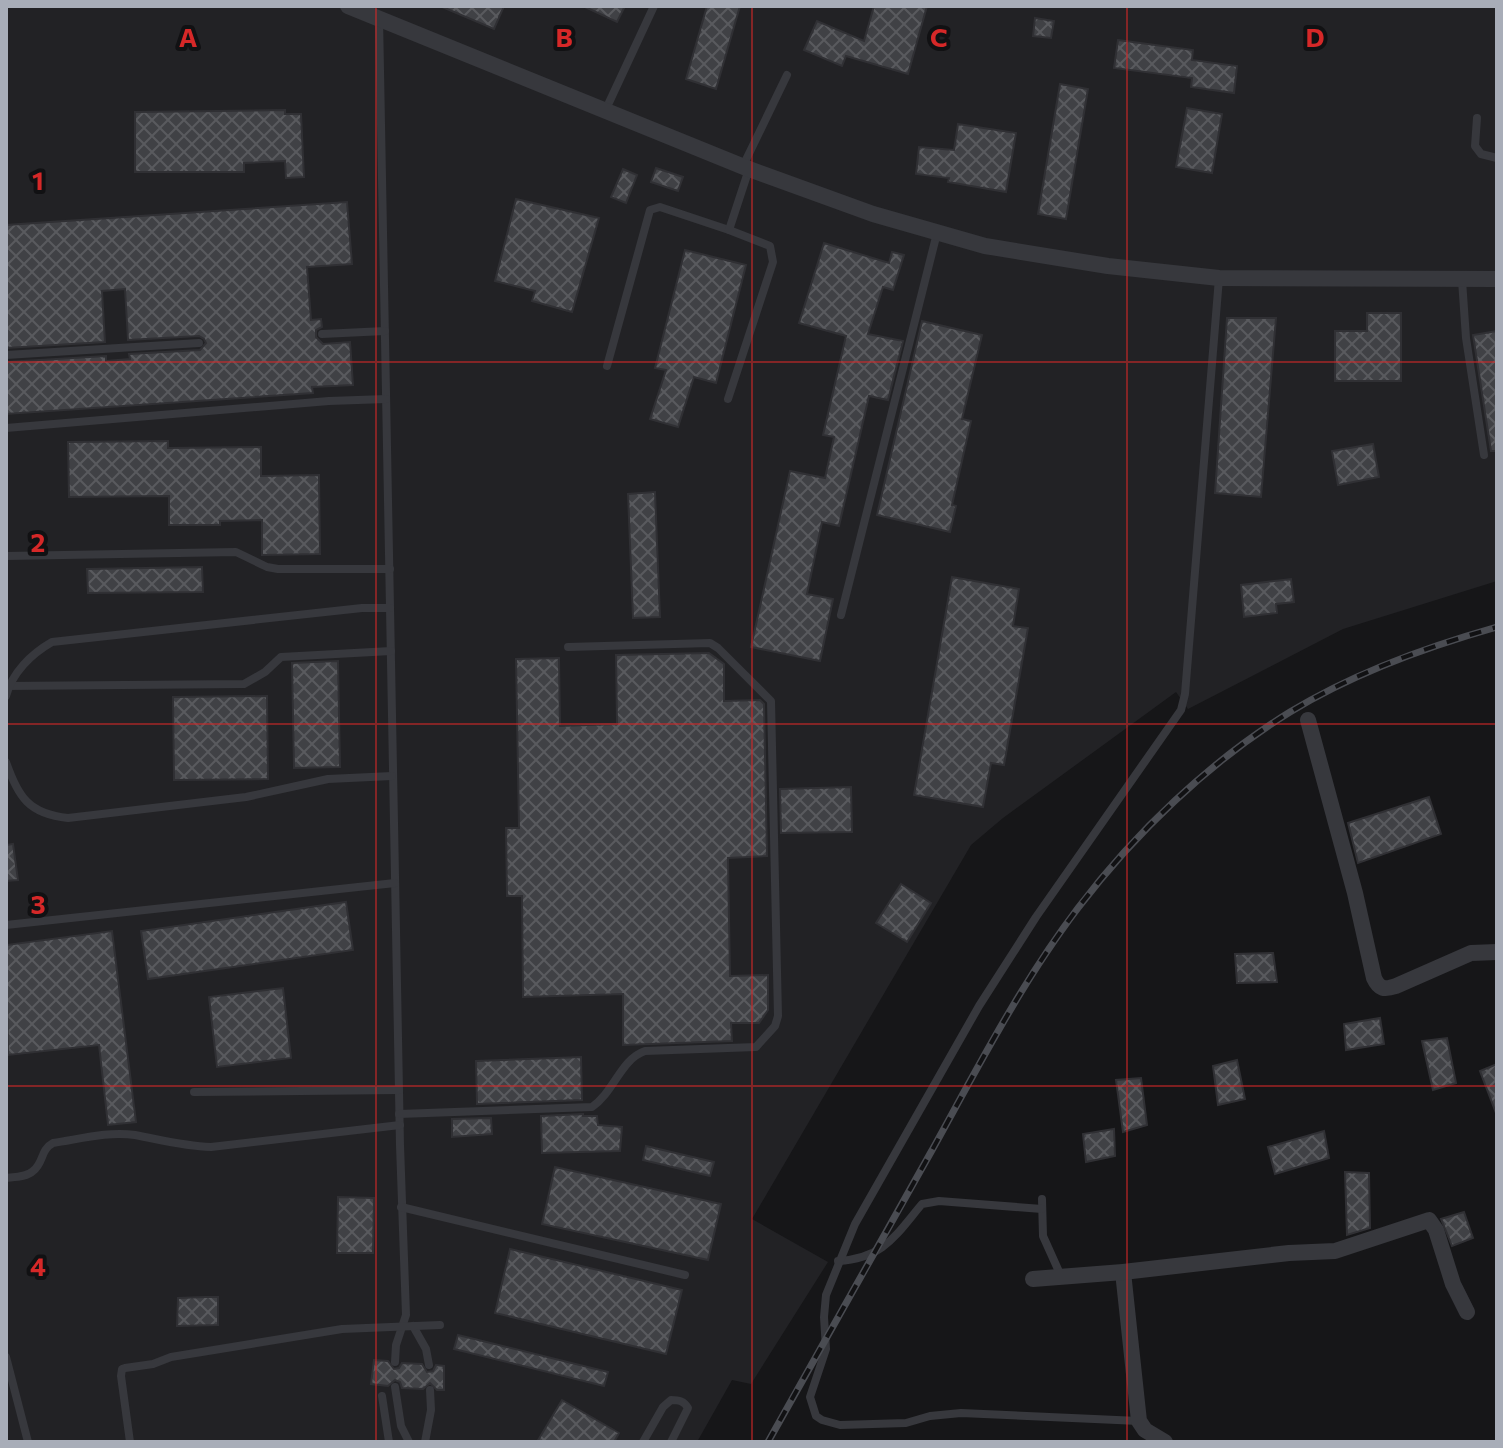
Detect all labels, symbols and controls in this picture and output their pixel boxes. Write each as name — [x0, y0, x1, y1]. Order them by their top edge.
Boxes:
text: A — [179, 21, 198, 52]
text: B — [555, 21, 573, 52]
text: C — [930, 21, 948, 52]
text: D — [1305, 21, 1325, 52]
text: 1 — [32, 164, 44, 195]
text: 2 — [31, 526, 45, 557]
text: 3 — [30, 888, 46, 919]
text: 4 — [30, 1250, 46, 1281]

